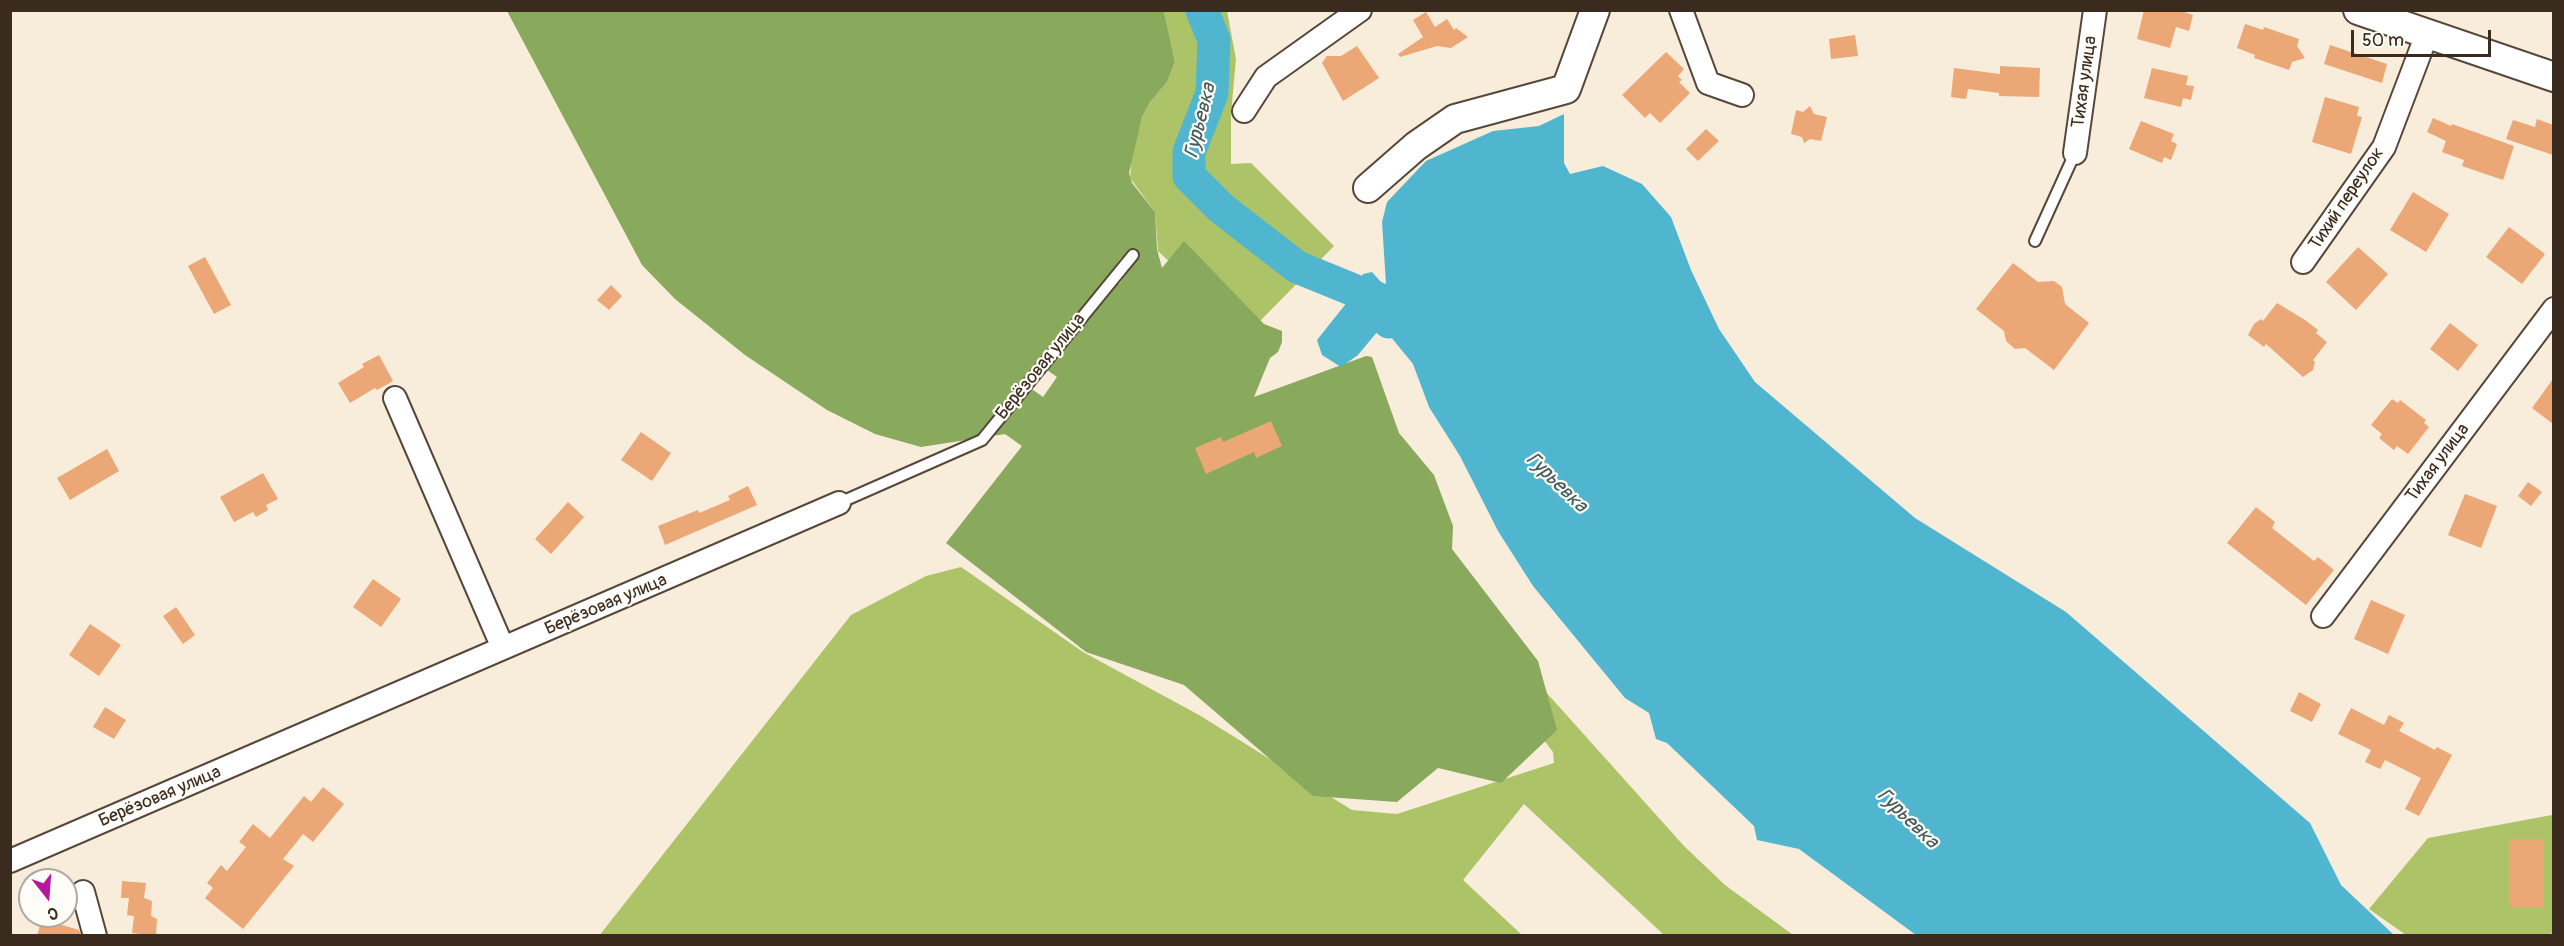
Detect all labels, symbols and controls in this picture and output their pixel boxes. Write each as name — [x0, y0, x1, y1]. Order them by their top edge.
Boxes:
scale bar — [2354, 18, 2494, 56]
text: 50 m — [2362, 29, 2404, 52]
street label: Тихая улица — [2068, 35, 2102, 129]
water label: Гурьевка — [1180, 81, 1222, 161]
street label: Тихий переулок — [2305, 144, 2389, 254]
street label: Берёзовая улица — [991, 309, 1091, 425]
street label: Тихая улица — [2402, 420, 2474, 506]
water label: Гурьевка — [1520, 448, 1592, 518]
street label: Берёзовая улица — [542, 570, 670, 640]
street label: Берёзовая улица — [96, 762, 224, 832]
water label: Гурьевка — [1871, 784, 1943, 854]
north arrow — [18, 868, 78, 928]
text: С — [45, 902, 60, 924]

